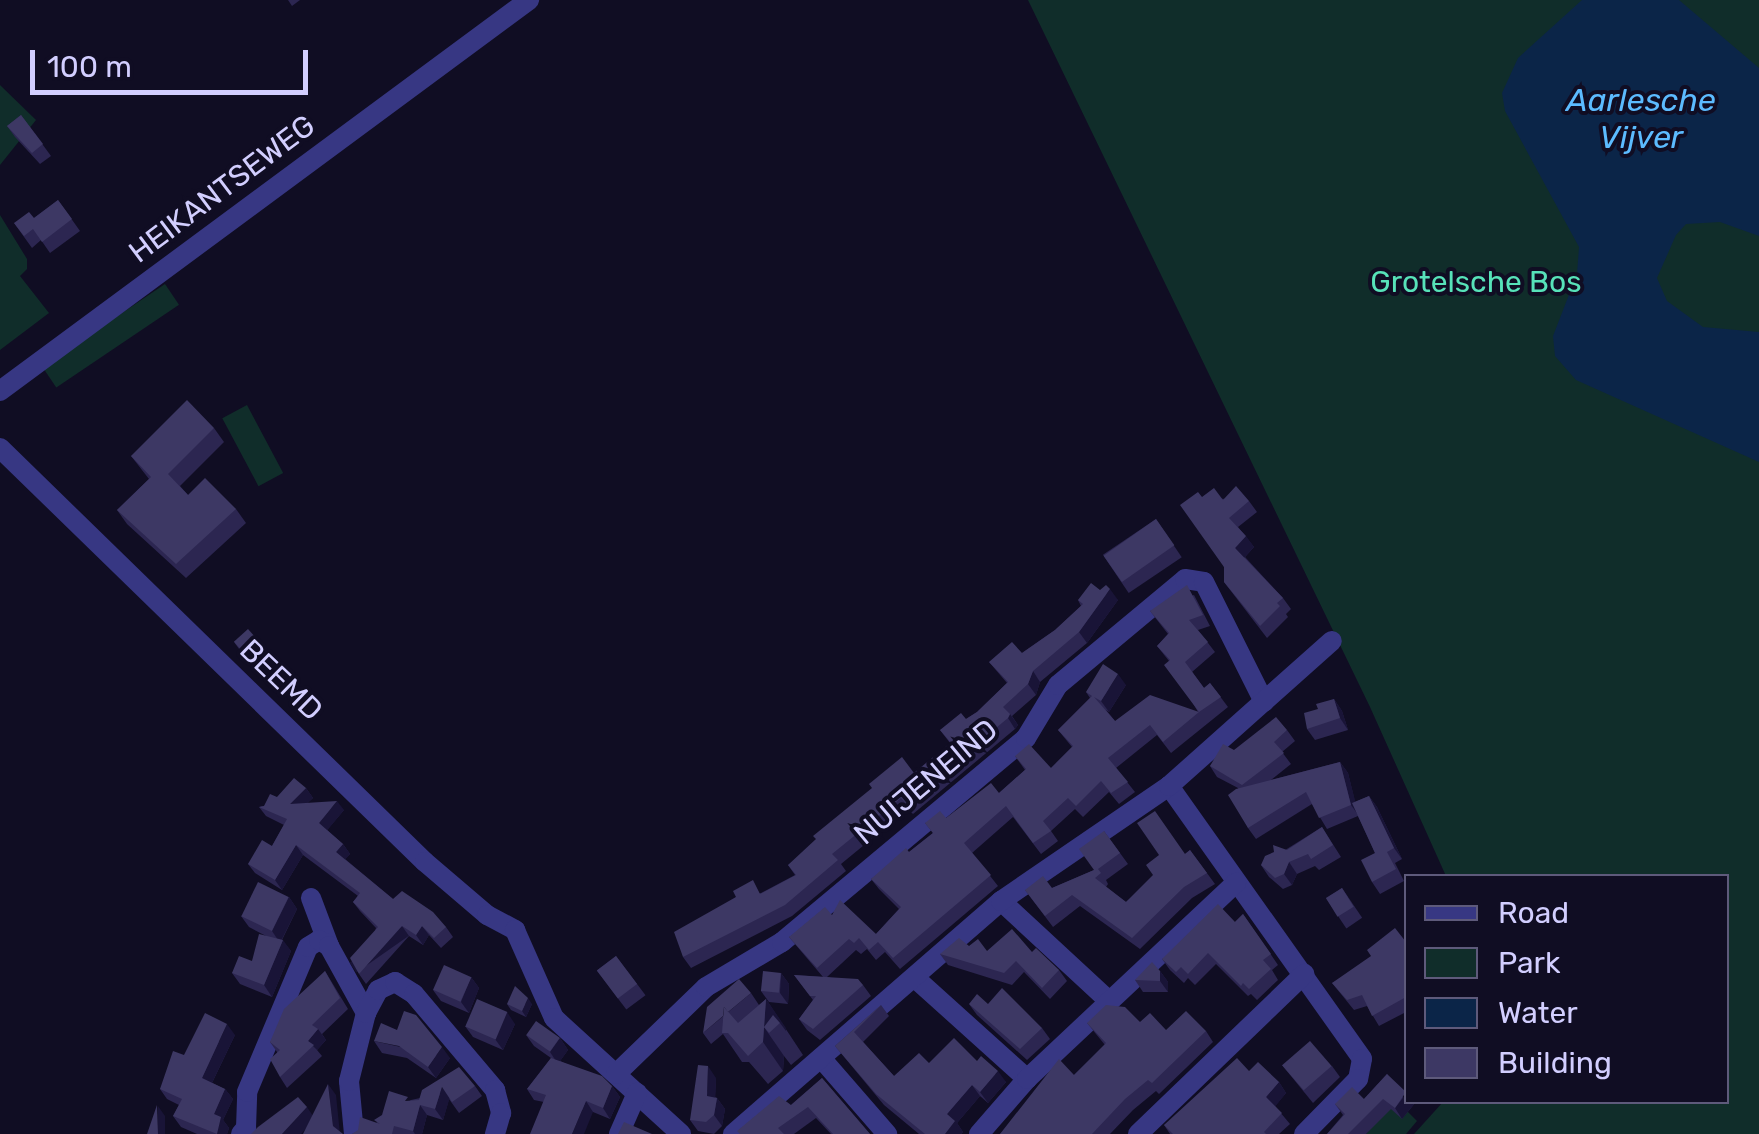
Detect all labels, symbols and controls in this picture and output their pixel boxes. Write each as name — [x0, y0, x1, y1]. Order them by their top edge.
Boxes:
scale bar — [35, 30, 312, 92]
text: 100 m — [47, 49, 132, 85]
water label: Aarlesche Vijver — [1566, 82, 1716, 157]
street label: HEIKANTSEWEG — [122, 107, 322, 271]
park label: Grotelsche Bos — [1370, 264, 1582, 300]
street label: BEEMD — [232, 632, 330, 728]
street label: NUIJENEIND — [847, 712, 1005, 852]
legend — [1404, 874, 1729, 1104]
text: Road — [1498, 895, 1569, 931]
text: Park — [1498, 945, 1560, 981]
text: Water — [1498, 995, 1578, 1031]
text: Building — [1498, 1045, 1612, 1081]

